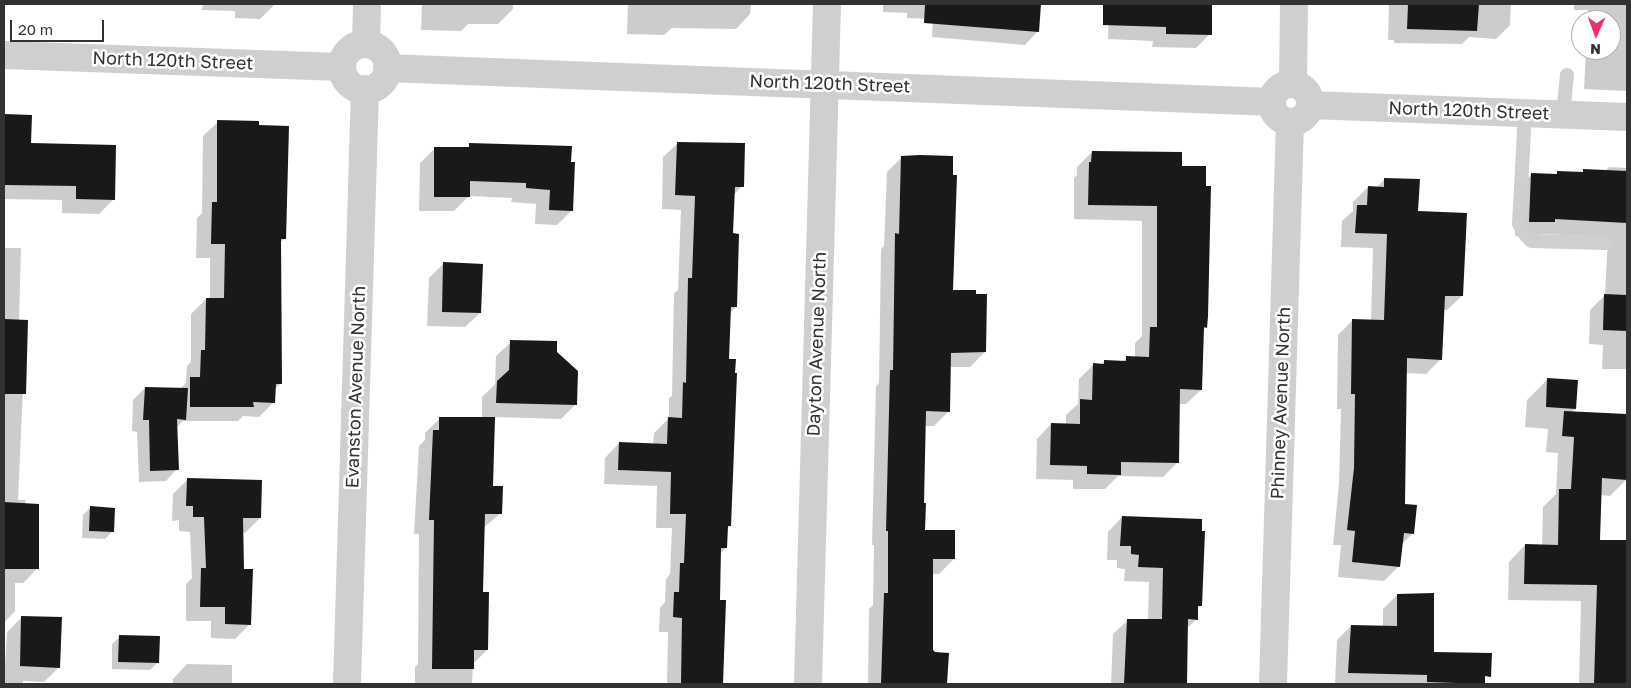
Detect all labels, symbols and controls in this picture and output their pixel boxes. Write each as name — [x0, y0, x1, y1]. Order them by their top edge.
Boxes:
scale bar — [12, 10, 106, 42]
north arrow — [1571, 10, 1621, 60]
text: 20 m — [18, 20, 53, 38]
text: N — [1590, 41, 1601, 58]
street label: North 120th Street — [92, 47, 254, 75]
street label: North 120th Street — [749, 70, 911, 98]
street label: North 120th Street — [1388, 97, 1550, 125]
street label: Dayton Avenue North — [803, 251, 831, 437]
street label: Evanston Avenue North — [342, 285, 370, 489]
street label: Phinney Avenue North — [1267, 306, 1295, 500]

